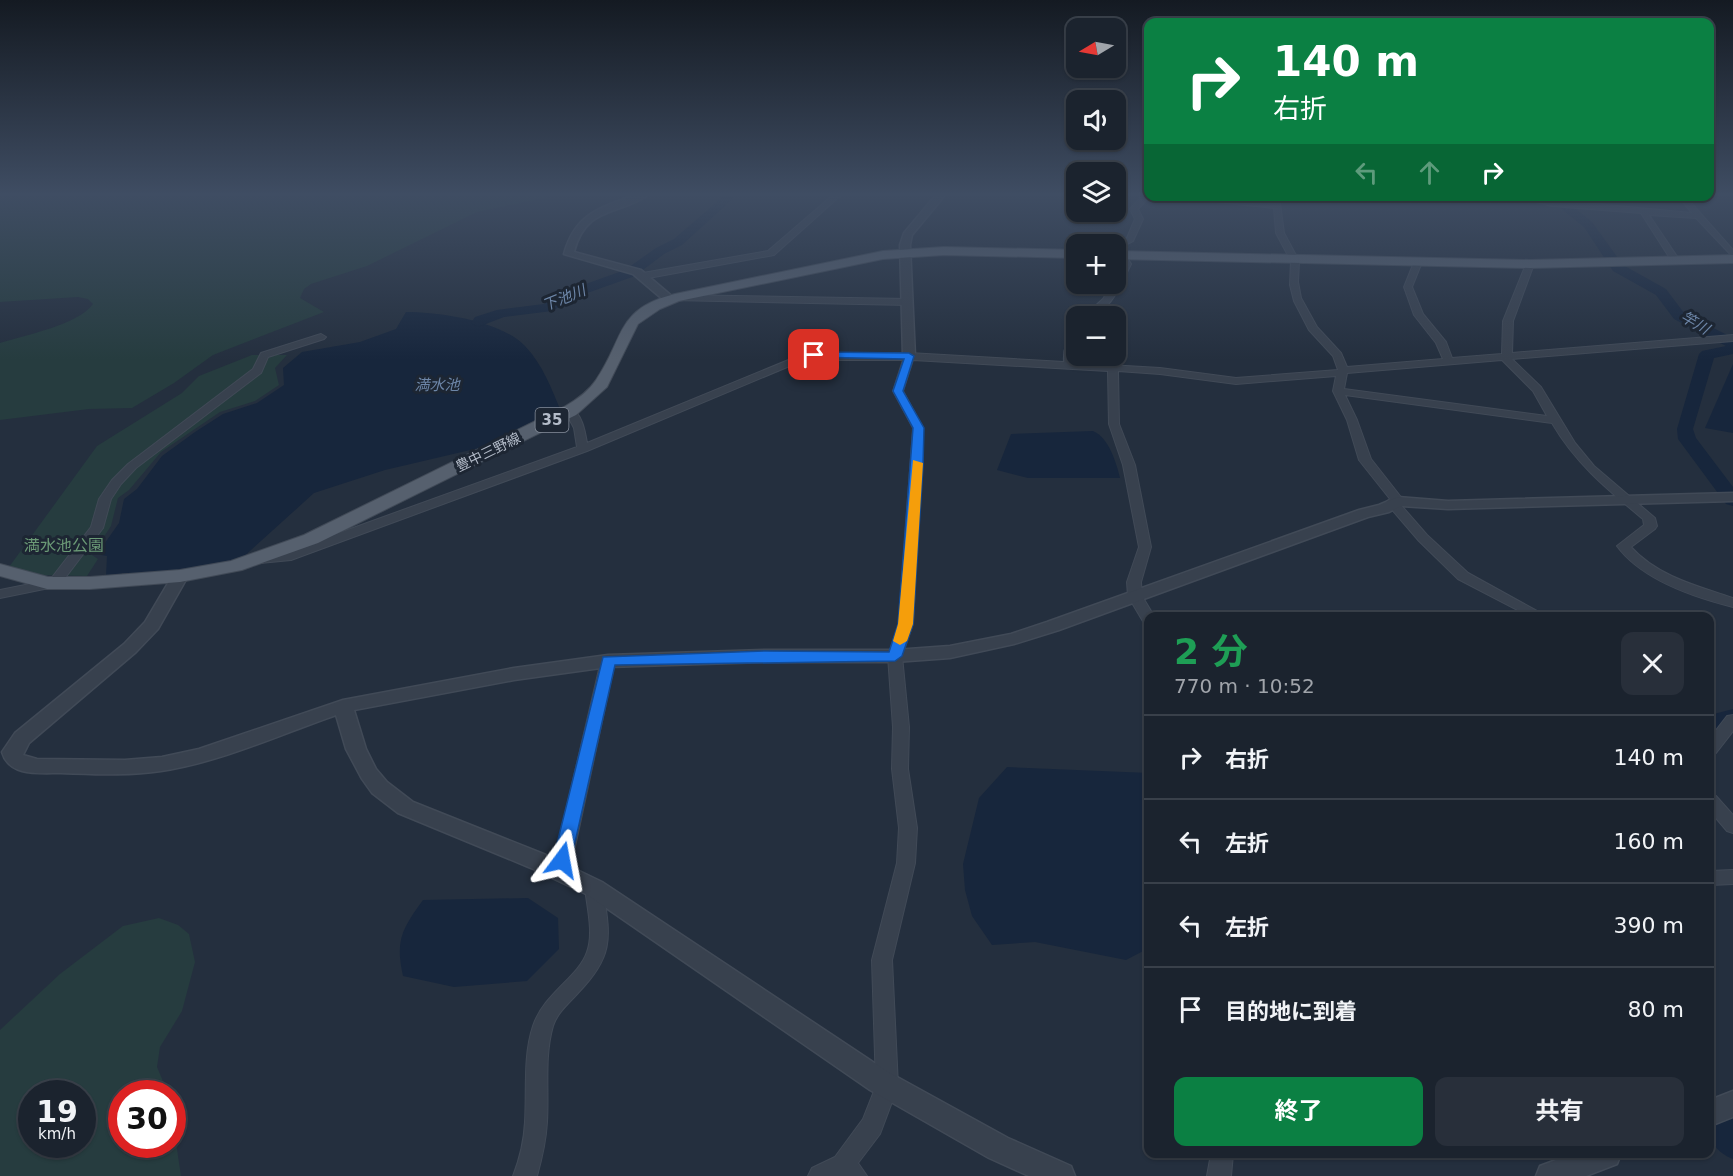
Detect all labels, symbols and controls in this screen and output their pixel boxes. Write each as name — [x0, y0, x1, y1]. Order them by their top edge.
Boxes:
north arrow — [1066, 18, 1126, 78]
map controls — [1066, 18, 1126, 366]
text: 140 m — [1273, 37, 1419, 86]
icon: right — [1174, 42, 1252, 120]
button: sound — [1066, 90, 1126, 150]
text: 右折 — [1273, 93, 1327, 124]
icon: left — [1350, 156, 1383, 189]
icon: ahead — [1413, 156, 1446, 189]
icon: right — [1476, 156, 1509, 189]
button: layers — [1066, 162, 1126, 222]
button: + — [1066, 234, 1126, 294]
water label: 下池川 — [540, 280, 590, 315]
button: − — [1066, 306, 1126, 366]
water label: 竿川 — [1678, 308, 1714, 339]
pin — [788, 329, 839, 380]
icon: arrive — [797, 338, 830, 371]
water label: 満水池 — [414, 376, 461, 394]
road number: 35 — [536, 408, 568, 432]
street label: 豊中三野線 — [453, 429, 523, 475]
park label: 満水池公園 — [24, 536, 104, 555]
text: 2 分 — [1174, 631, 1248, 672]
button: close — [1621, 632, 1684, 695]
text: 770 m · 10:52 — [1174, 674, 1315, 698]
icon: right — [1174, 741, 1207, 774]
text: 140 m — [1614, 745, 1684, 770]
text: 右折 — [1225, 747, 1269, 772]
icon: left — [1174, 825, 1207, 858]
position arrow — [530, 828, 594, 892]
text: 160 m — [1614, 829, 1684, 854]
text: 左折 — [1225, 831, 1269, 856]
icon: left — [1174, 909, 1207, 942]
text: 390 m — [1614, 913, 1684, 938]
text: 左折 — [1225, 915, 1269, 940]
icon: arrive — [1174, 993, 1207, 1026]
text: 80 m — [1628, 997, 1684, 1022]
text: 目的地に到着 — [1225, 999, 1357, 1024]
button: 終了 — [1174, 1077, 1423, 1146]
button: 共有 — [1435, 1077, 1684, 1146]
speed limit sign: 30 — [108, 1080, 186, 1158]
text: 19 — [36, 1094, 78, 1129]
text: km/h — [38, 1125, 76, 1143]

